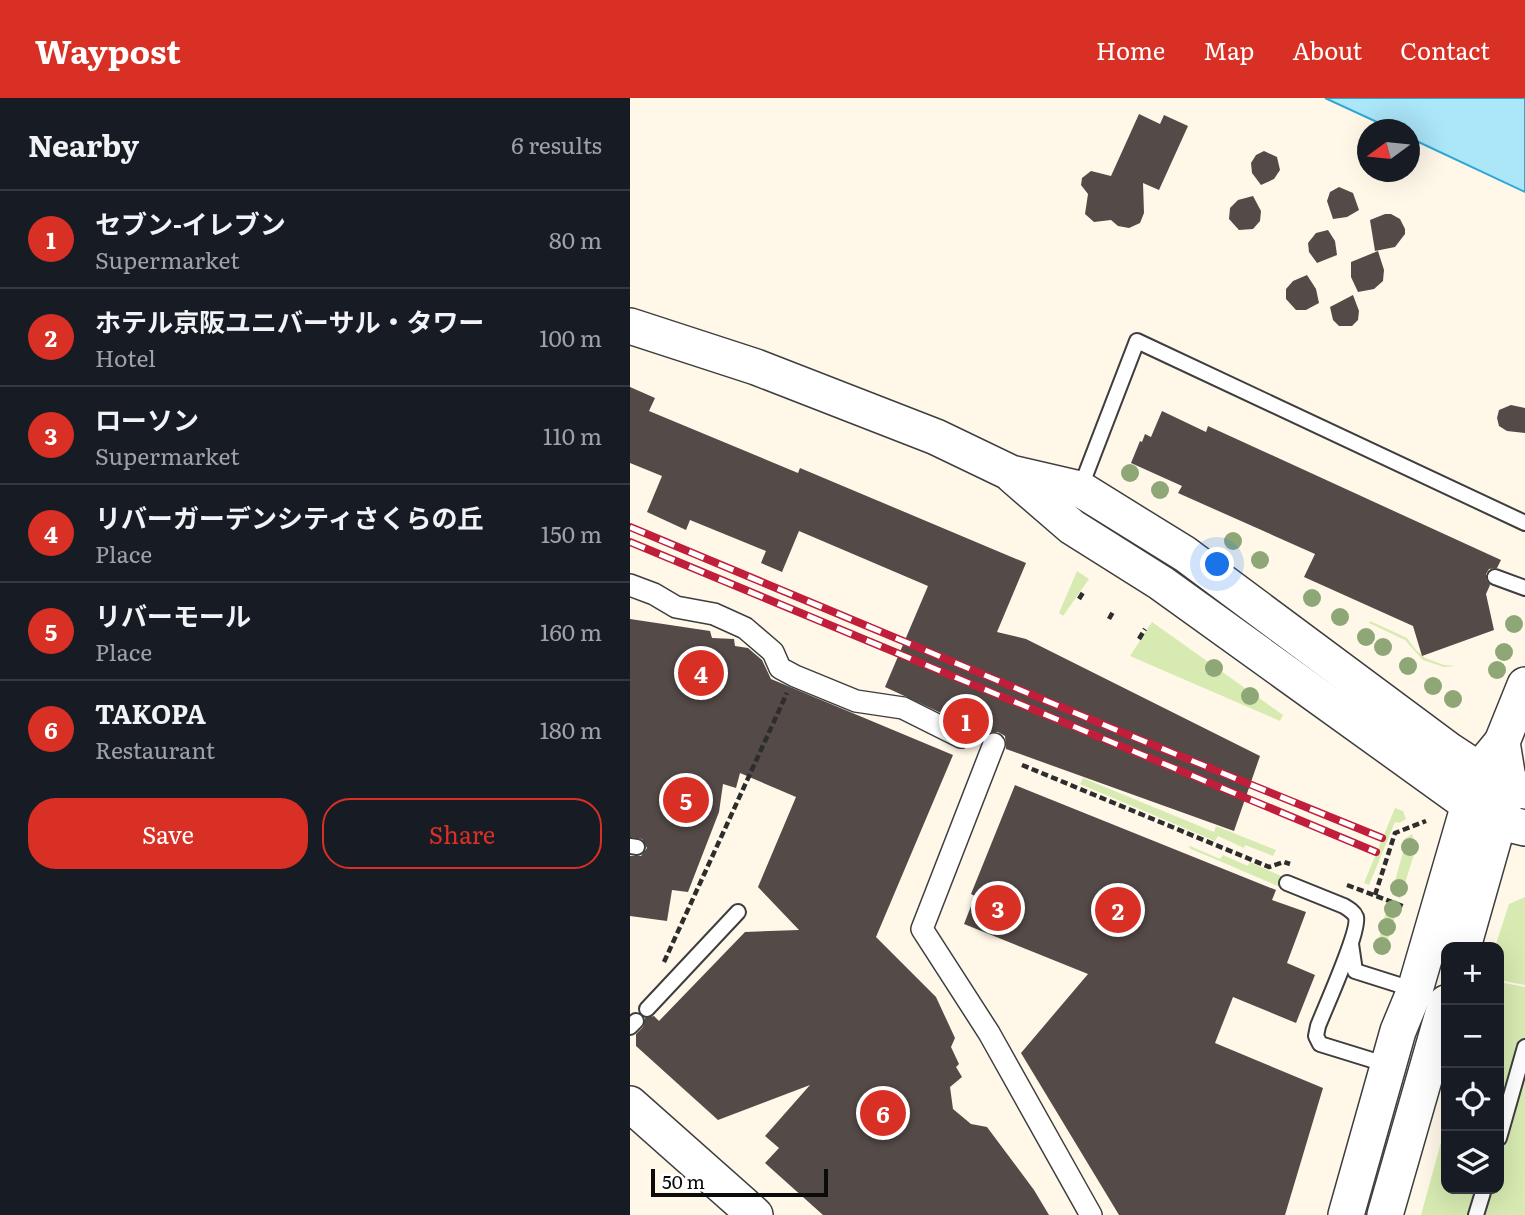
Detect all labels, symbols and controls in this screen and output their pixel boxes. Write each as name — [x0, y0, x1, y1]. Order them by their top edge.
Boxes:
text: Waypost — [35, 25, 181, 74]
text: Home — [1096, 32, 1165, 67]
text: Map — [1203, 32, 1254, 67]
text: About — [1292, 32, 1362, 67]
text: Contact — [1400, 32, 1490, 67]
north arrow — [1357, 119, 1420, 182]
text: Nearby — [28, 122, 139, 166]
text: 6 results — [511, 127, 602, 161]
text: セブン-イレブン — [95, 203, 286, 242]
text: 1 — [46, 222, 56, 256]
text: 80 m — [549, 222, 602, 256]
text: Supermarket — [95, 242, 239, 276]
text: ホテル京阪ユニバーサル・タワー — [95, 301, 484, 340]
text: 2 — [45, 320, 57, 354]
text: 100 m — [539, 320, 602, 354]
text: Hotel — [95, 340, 156, 374]
text: ローソン — [95, 399, 199, 438]
text: 3 — [45, 418, 57, 452]
text: 110 m — [543, 418, 602, 452]
text: Supermarket — [95, 438, 239, 472]
text: リバーガーデンシティさくらの丘 — [95, 497, 483, 536]
text: 4 — [44, 516, 58, 550]
text: 150 m — [541, 516, 602, 550]
text: Place — [95, 536, 152, 570]
your location — [1200, 547, 1234, 581]
text: リバーモール — [95, 595, 251, 634]
text: 5 — [45, 614, 57, 648]
text: 160 m — [540, 614, 602, 648]
text: Place — [95, 634, 152, 668]
pin: 4 — [678, 647, 724, 699]
text: TAKOPA — [95, 693, 206, 732]
pin: 1 — [943, 695, 989, 747]
text: 6 — [44, 712, 58, 746]
text: 180 m — [540, 712, 602, 746]
text: Restaurant — [95, 732, 215, 766]
pin: 5 — [663, 774, 709, 826]
button: Save — [28, 798, 308, 869]
button: Share — [322, 798, 602, 869]
pin: 3 — [975, 882, 1021, 934]
pin: 2 — [1095, 884, 1141, 936]
map controls — [1441, 942, 1504, 1194]
button: + — [1441, 942, 1504, 1005]
button: − — [1441, 1005, 1504, 1068]
button: locate — [1441, 1068, 1504, 1131]
pin: 6 — [860, 1087, 906, 1139]
button: layers — [1441, 1131, 1504, 1194]
scale bar — [651, 1166, 828, 1198]
text: 50 m — [662, 1167, 705, 1195]

